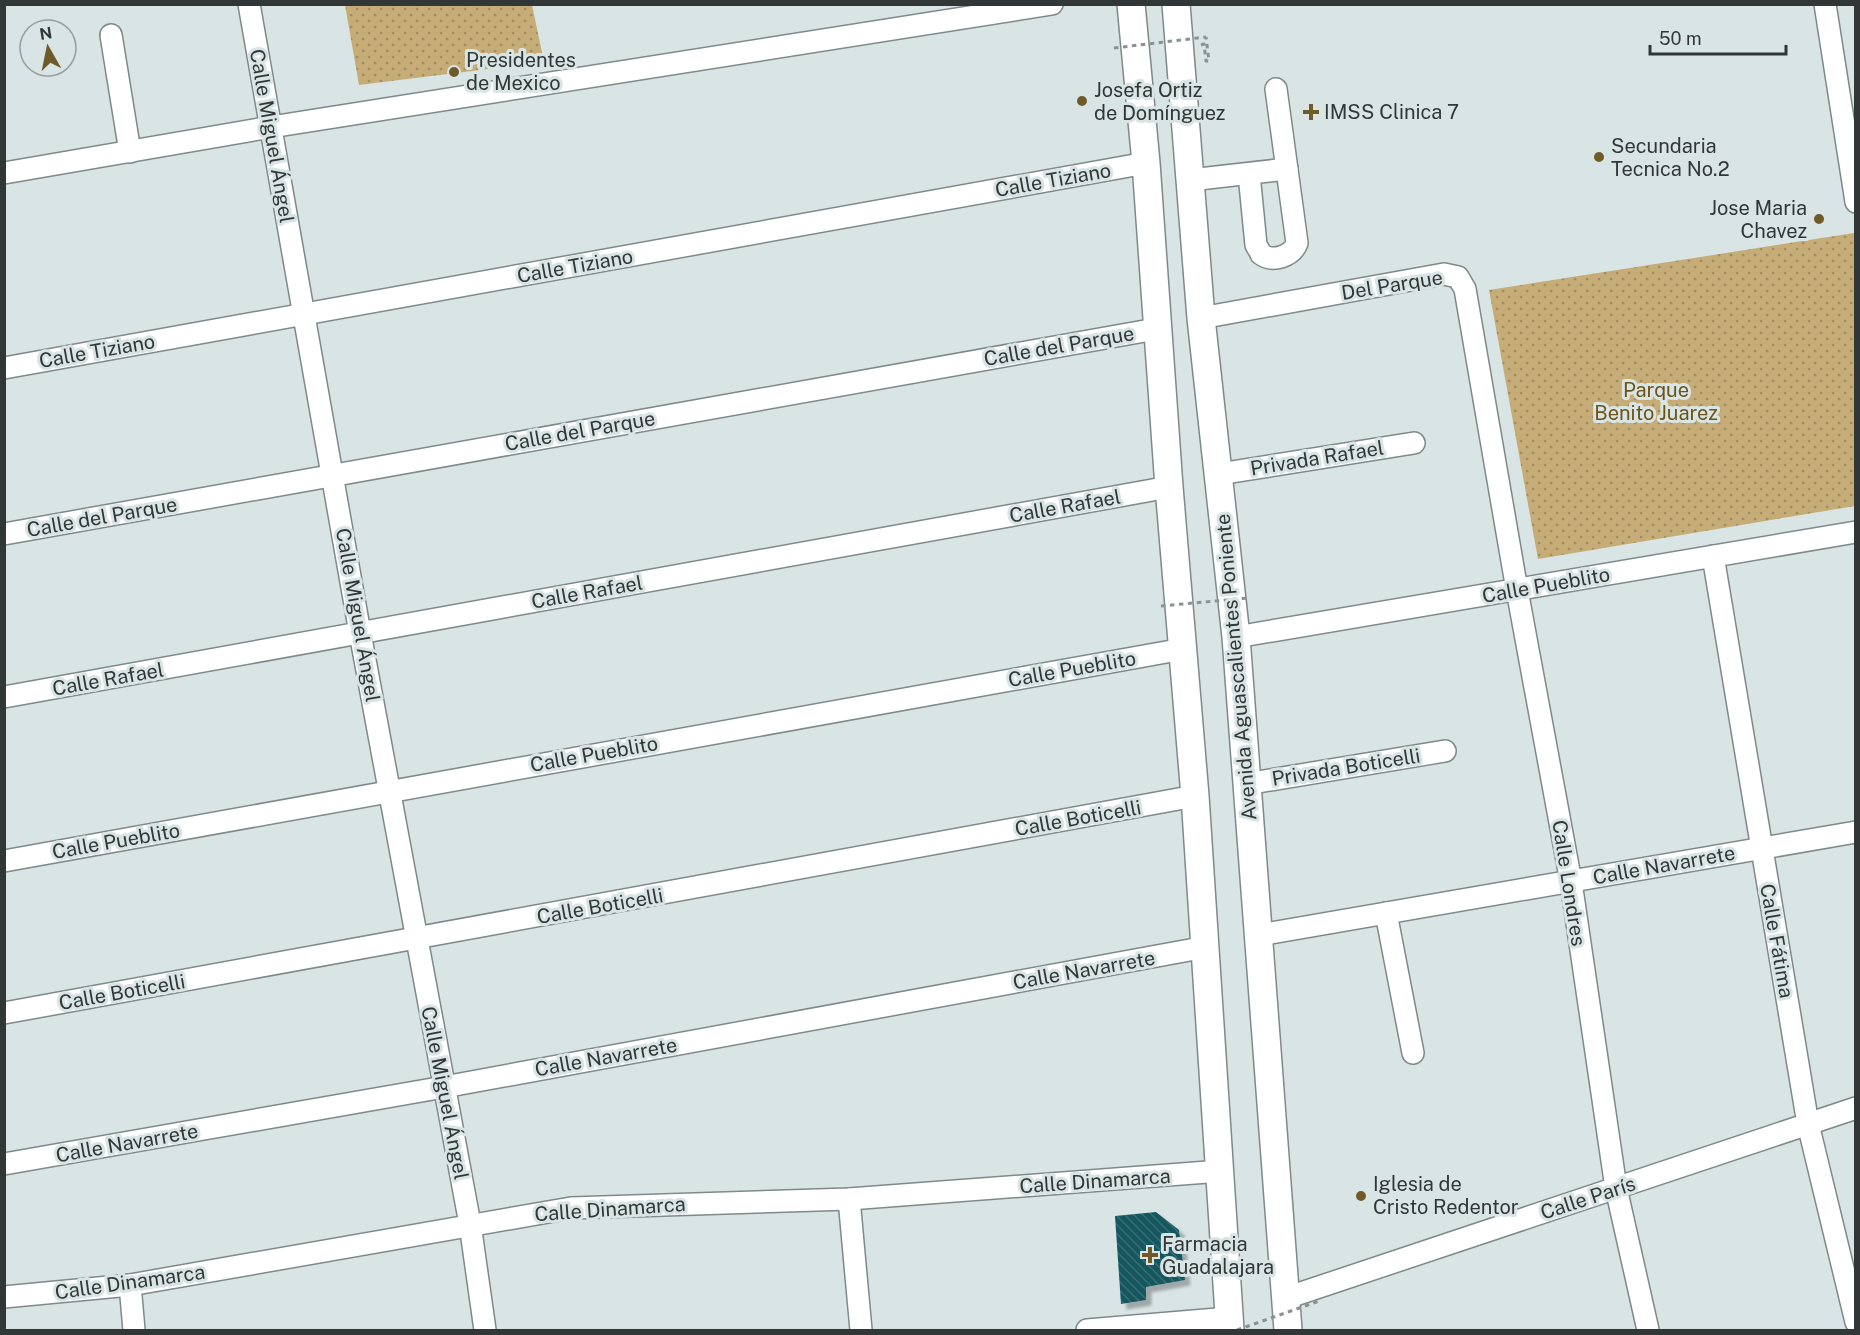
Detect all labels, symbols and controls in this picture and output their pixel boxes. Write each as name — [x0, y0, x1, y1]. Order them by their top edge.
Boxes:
north arrow — [18, 18, 78, 78]
scale bar — [1650, 18, 1786, 56]
text: N — [38, 23, 53, 44]
text: 50 m — [1659, 28, 1702, 49]
street label: Calle Miguel Ángel — [245, 47, 300, 225]
place label: Presidentes de Mexico — [466, 48, 576, 95]
marker: Presidentes de Mexico — [447, 65, 461, 79]
place label: Josefa Ortiz de Domínguez — [1094, 78, 1225, 125]
marker: Josefa Ortiz de Domínguez — [1075, 94, 1089, 108]
place label: IMSS Clinica 7 — [1324, 100, 1459, 124]
marker: IMSS Clinica 7 — [1302, 103, 1320, 121]
place label: Secundaria Tecnica No.2 — [1611, 134, 1730, 181]
marker: Secundaria Tecnica No.2 — [1592, 150, 1606, 164]
street label: Calle Tiziano — [993, 158, 1113, 202]
place label: Jose Maria Chavez — [1709, 196, 1807, 243]
marker: Jose Maria Chavez — [1812, 212, 1826, 226]
street label: Calle Tiziano — [515, 244, 635, 288]
street label: Del Parque — [1340, 265, 1444, 305]
street label: Calle del Parque — [982, 321, 1136, 371]
street label: Calle Tiziano — [37, 329, 157, 373]
park label: Parque Benito Juarez — [1594, 378, 1718, 425]
street label: Calle del Parque — [503, 406, 657, 456]
street label: Privada Rafael — [1249, 436, 1385, 480]
street label: Calle Rafael — [1007, 484, 1123, 528]
street label: Calle del Parque — [25, 492, 179, 542]
street label: Avenida Aguascalientes Poniente — [1211, 513, 1261, 821]
street label: Calle Miguel Ángel — [331, 526, 386, 704]
street label: Calle Pueblito — [1480, 562, 1612, 608]
street label: Calle Rafael — [529, 570, 645, 614]
street label: Calle Pueblito — [1006, 646, 1138, 692]
street label: Calle Rafael — [50, 657, 166, 701]
street label: Calle Pueblito — [528, 731, 660, 777]
street label: Privada Boticelli — [1270, 743, 1422, 791]
street label: Calle Boticelli — [1013, 795, 1143, 841]
street label: Calle Pueblito — [50, 818, 182, 864]
street label: Calle Londres — [1547, 818, 1591, 948]
street label: Calle Navarrete — [1591, 841, 1737, 889]
street label: Calle Fátima — [1755, 882, 1799, 1000]
street label: Calle Boticelli — [535, 883, 665, 929]
street label: Calle Navarrete — [1011, 946, 1157, 994]
street label: Calle Boticelli — [57, 969, 187, 1015]
street label: Calle Miguel Ángel — [416, 1004, 475, 1182]
street label: Calle Navarrete — [533, 1033, 679, 1081]
street label: Calle Navarrete — [54, 1119, 200, 1167]
street label: Calle Dinamarca — [1019, 1164, 1171, 1198]
street label: Calle París — [1537, 1171, 1639, 1225]
place label: Iglesia de Cristo Redentor — [1373, 1172, 1519, 1219]
marker: Iglesia de Cristo Redentor — [1354, 1189, 1368, 1203]
street label: Calle Dinamarca — [534, 1192, 686, 1226]
place label: Farmacia Guadalajara — [1162, 1232, 1274, 1279]
marker: Farmacia Guadalajara — [1143, 1248, 1157, 1262]
street label: Calle Dinamarca — [53, 1260, 207, 1304]

